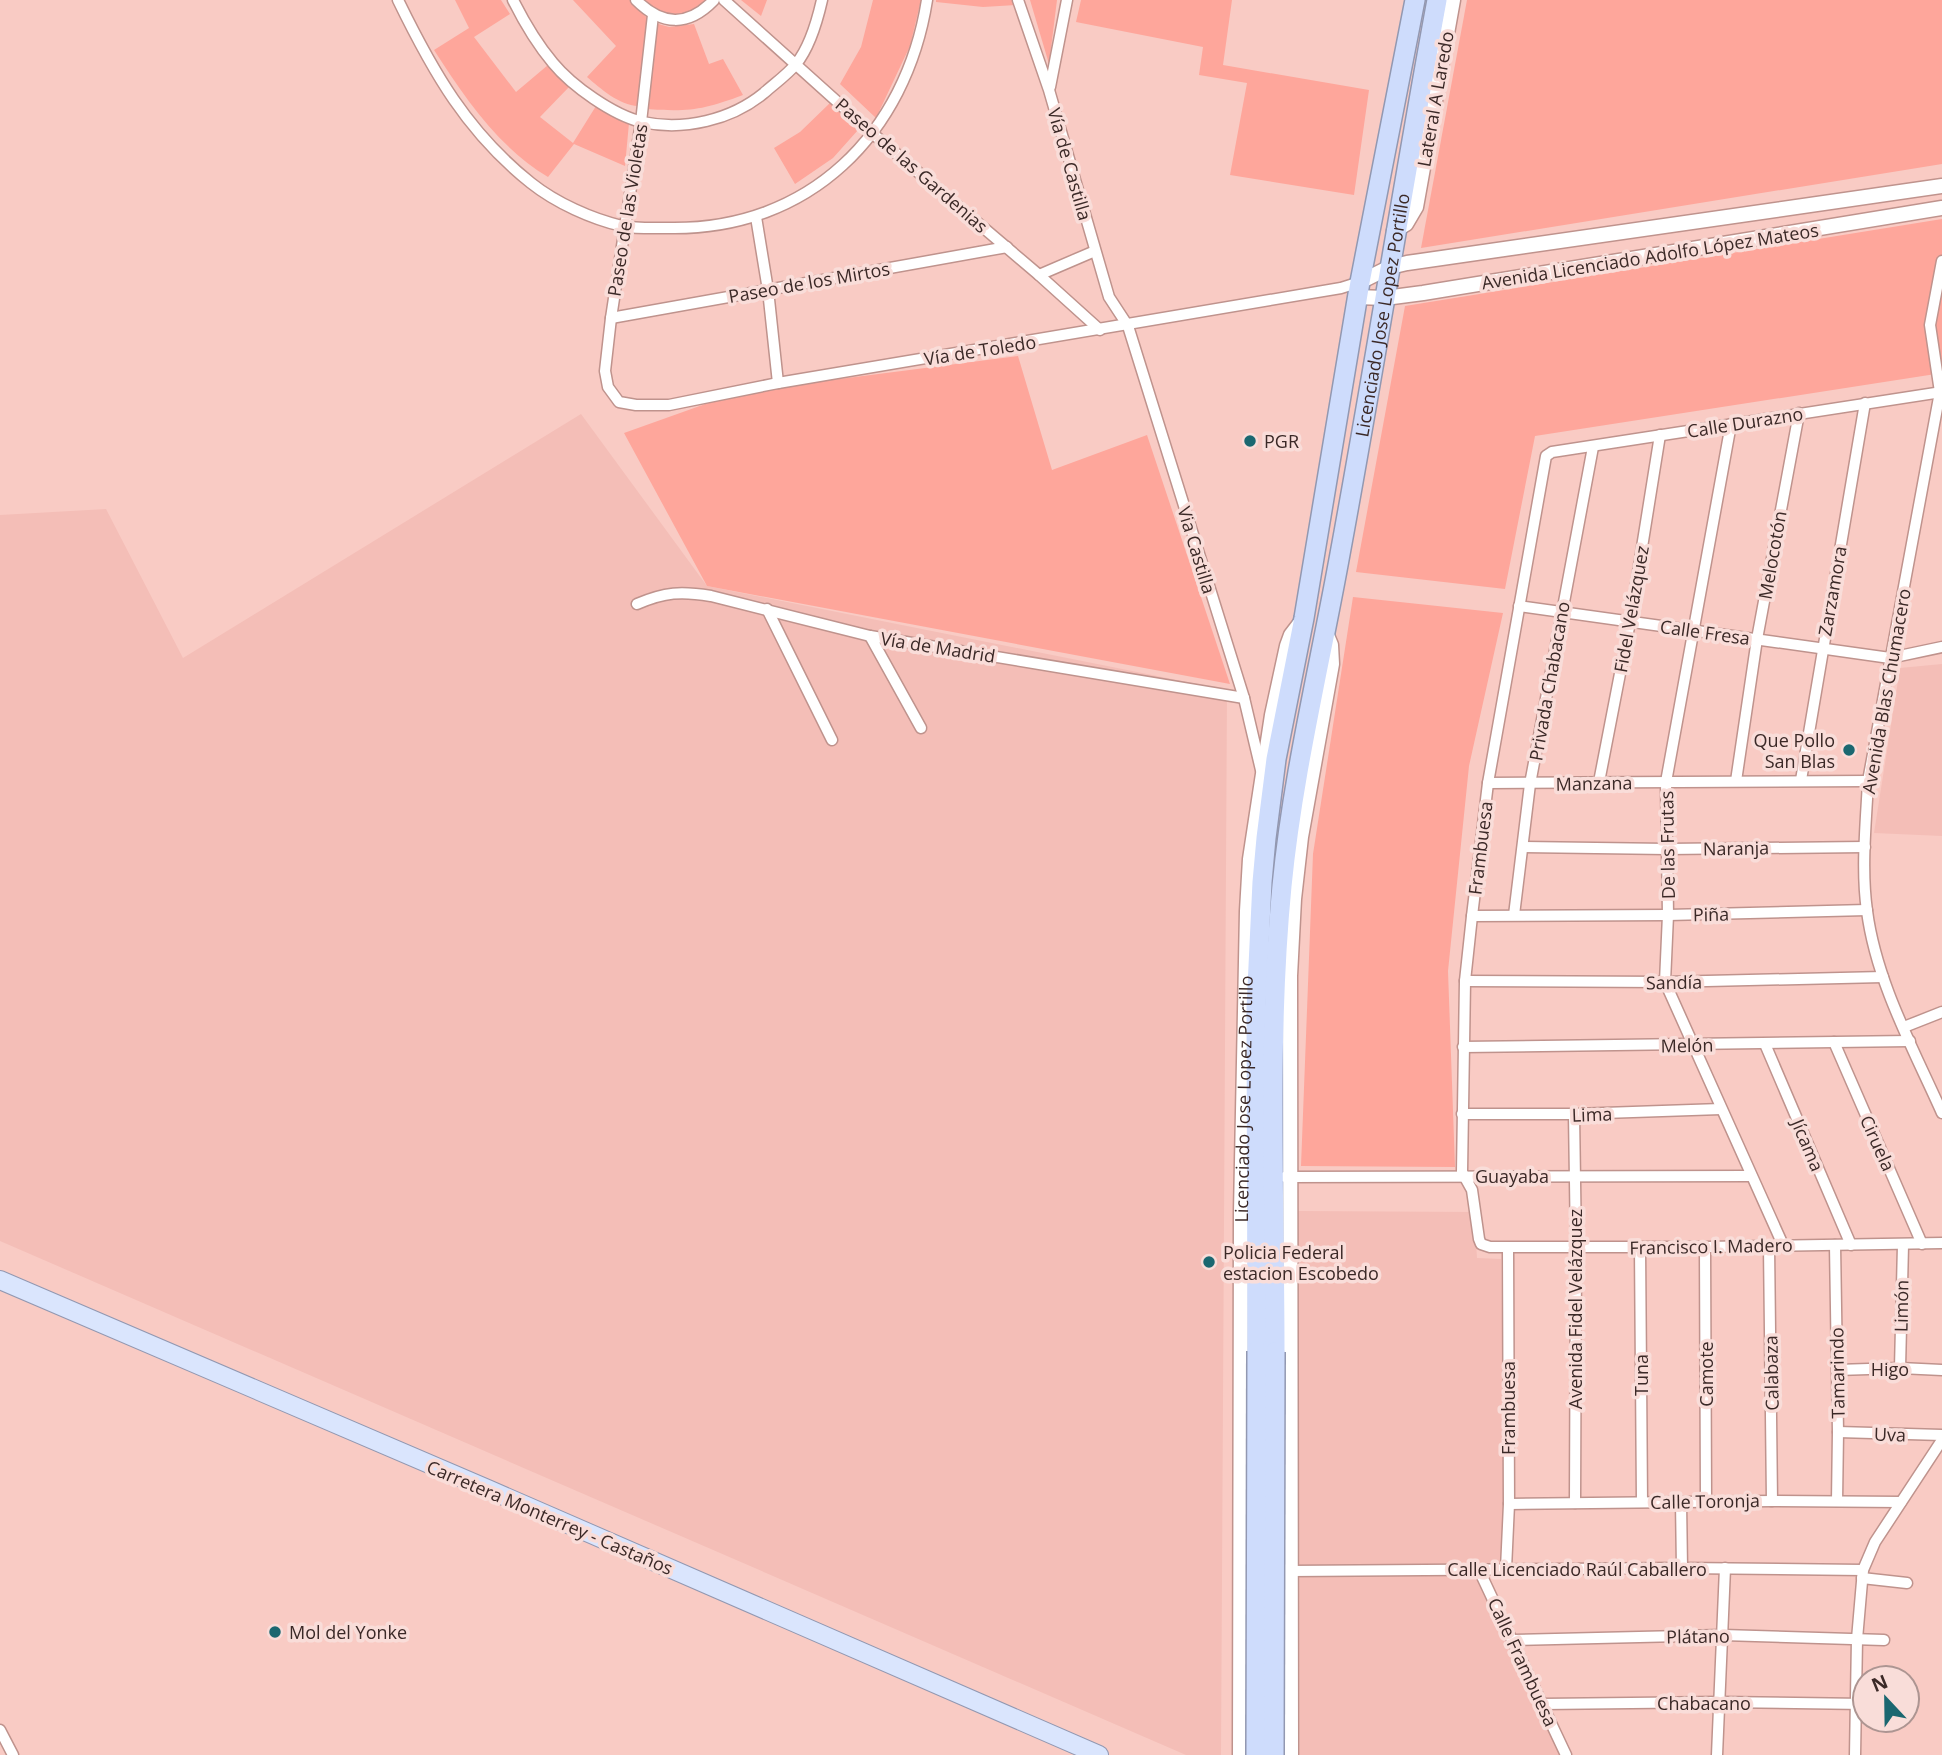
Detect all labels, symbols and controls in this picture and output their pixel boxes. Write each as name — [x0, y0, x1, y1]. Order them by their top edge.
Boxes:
street label: Lateral A Laredo — [1411, 29, 1459, 169]
street label: Paseo de las Gardenias — [831, 92, 993, 238]
street label: Vía de Castilla — [1043, 105, 1097, 223]
street label: Paseo de las Violetas — [602, 122, 652, 298]
street label: Licenciado Jose Lopez Portillo — [1349, 191, 1415, 439]
street label: Avenida Licenciado Adolfo López Mateos — [1480, 217, 1820, 295]
street label: Paseo de los Mirtos — [726, 256, 892, 308]
street label: Vía de Toledo — [922, 329, 1038, 371]
street label: Calle Durazno — [1685, 401, 1805, 443]
place label: PGR — [1264, 429, 1299, 453]
marker: PGR — [1242, 433, 1258, 449]
street label: Via Castilla — [1172, 503, 1222, 597]
street label: Melocotón — [1752, 509, 1792, 601]
street label: Fidel Velázquez — [1608, 544, 1654, 674]
street label: Zarzamora — [1812, 544, 1852, 638]
street label: Avenida Blas Chumacero — [1856, 586, 1916, 796]
street label: Privada Chabacano — [1523, 599, 1575, 763]
street label: Calle Fresa — [1658, 614, 1752, 650]
street label: Vía de Madrid — [879, 626, 997, 668]
place label: Que Pollo San Blas — [1754, 728, 1835, 773]
marker: Que Pollo San Blas — [1841, 742, 1857, 758]
street label: Manzana — [1555, 770, 1633, 796]
street label: De las Frutas — [1654, 791, 1680, 899]
street label: Frambuesa — [1462, 800, 1498, 896]
street label: Naranja — [1703, 835, 1769, 861]
street label: Piña — [1693, 902, 1729, 926]
street label: Sandía — [1646, 970, 1702, 994]
street label: Licenciado Jose Lopez Portillo — [1229, 975, 1258, 1222]
street label: Melón — [1660, 1033, 1714, 1057]
street label: Lima — [1571, 1101, 1613, 1127]
street label: Ciruela — [1855, 1111, 1901, 1175]
street label: Jícama — [1785, 1113, 1830, 1175]
street label: Guayaba — [1475, 1164, 1549, 1188]
street label: Avenida Fidel Velázquez — [1563, 1209, 1587, 1409]
street label: Francisco I. Madero — [1629, 1233, 1793, 1259]
place label: Policia Federal estacion Escobedo — [1223, 1240, 1379, 1285]
marker: Policia Federal estacion Escobedo — [1201, 1254, 1217, 1270]
street label: Limón — [1889, 1280, 1913, 1332]
street label: Tamarindo — [1824, 1327, 1850, 1419]
street label: Calabaza — [1758, 1335, 1784, 1411]
street label: Camote — [1694, 1341, 1718, 1407]
street label: Tuna — [1629, 1354, 1653, 1396]
street label: Higo — [1871, 1357, 1909, 1381]
street label: Frambuesa — [1496, 1361, 1520, 1455]
street label: Uva — [1874, 1421, 1906, 1447]
street label: Carretera Monterrey - Castaños — [423, 1454, 677, 1580]
street label: Calle Toronja — [1650, 1488, 1760, 1514]
street label: Calle Licenciado Raúl Caballero — [1447, 1557, 1707, 1581]
street label: Calle Frambuesa — [1483, 1594, 1563, 1730]
place label: Mol del Yonke — [289, 1620, 407, 1644]
street label: Plátano — [1666, 1623, 1730, 1649]
marker: Mol del Yonke — [267, 1624, 283, 1640]
north arrow — [1851, 1664, 1921, 1734]
text: N — [1868, 1668, 1892, 1698]
street label: Chabacano — [1657, 1691, 1751, 1715]

